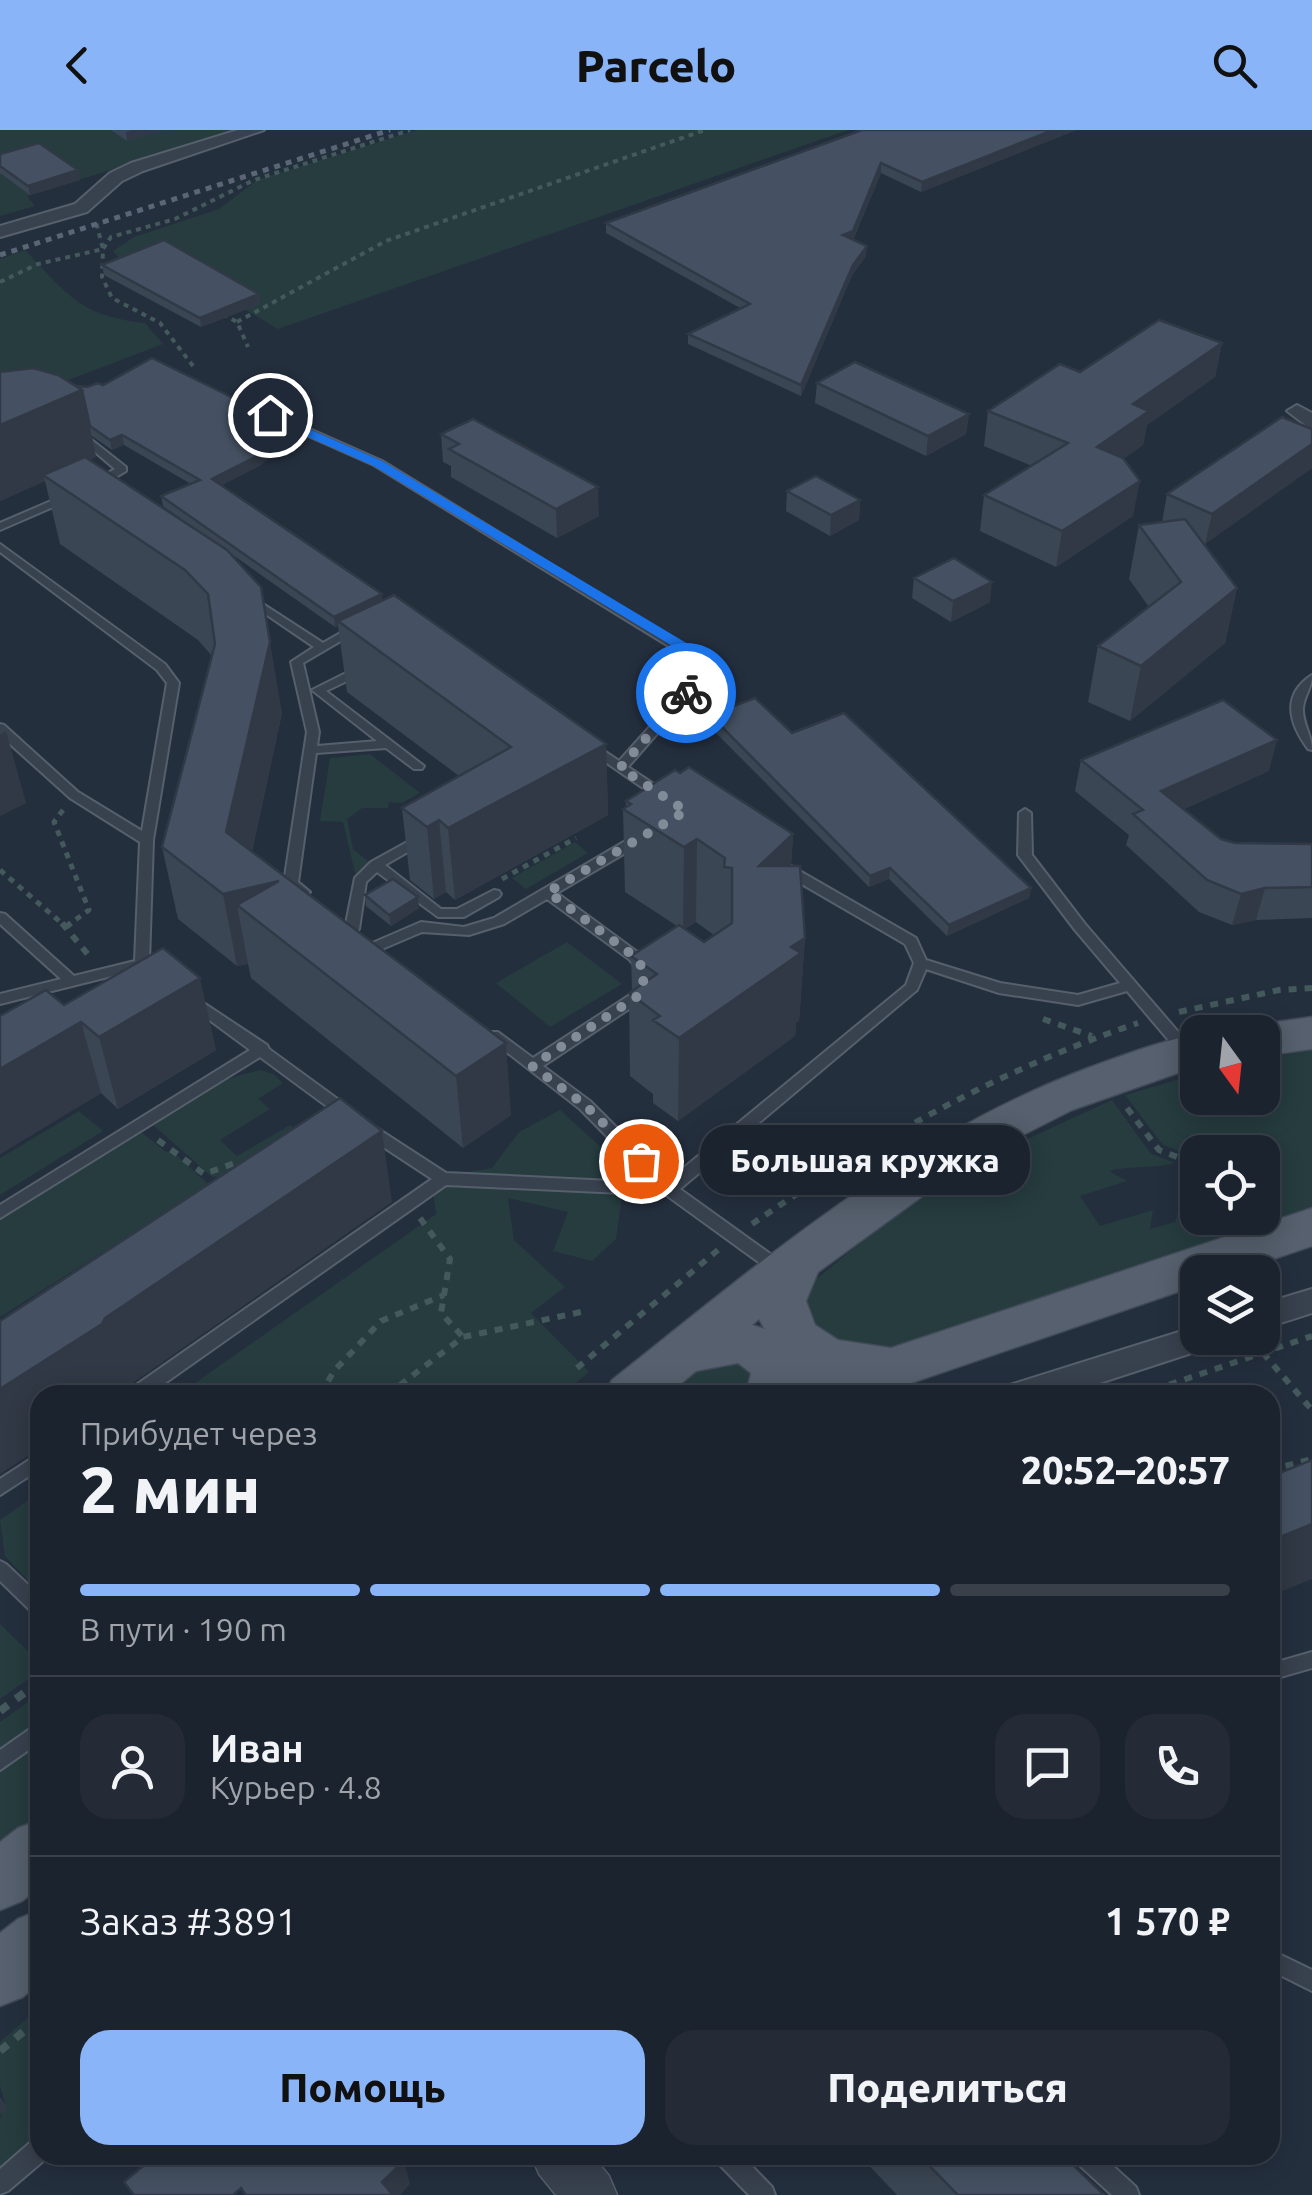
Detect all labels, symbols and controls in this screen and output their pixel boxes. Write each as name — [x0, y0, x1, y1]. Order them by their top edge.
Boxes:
icon: back — [50, 38, 105, 93]
icon: search — [1207, 38, 1262, 93]
text: Parcelo — [576, 40, 736, 91]
pin — [228, 373, 313, 458]
icon: home — [243, 388, 298, 443]
courier — [636, 643, 736, 743]
icon: bike — [659, 666, 714, 721]
north arrow — [1180, 1015, 1280, 1115]
map controls — [1180, 1015, 1280, 1355]
pin — [599, 1119, 684, 1204]
callout: Большая кружка — [701, 1126, 1031, 1196]
icon: bag — [614, 1134, 669, 1189]
button: locate — [1180, 1135, 1280, 1235]
text: Большая кружка — [730, 1142, 1000, 1178]
button: layers — [1180, 1255, 1280, 1355]
text: Прибудет через — [80, 1415, 318, 1451]
text: 20:52–20:57 — [1021, 1449, 1230, 1491]
text: 2 мин — [80, 1452, 261, 1525]
text: В пути · 190 m — [80, 1611, 287, 1647]
button: person — [80, 1714, 185, 1819]
button: chat — [995, 1714, 1100, 1819]
button: phone — [1125, 1714, 1230, 1819]
text: Иван — [210, 1727, 304, 1769]
text: Курьер · 4.8 — [210, 1769, 382, 1805]
text: Заказ #3891 — [80, 1900, 298, 1942]
text: 1 570 ₽ — [1105, 1900, 1230, 1942]
button: Помощь — [80, 2030, 645, 2145]
button: Поделиться — [665, 2030, 1230, 2145]

